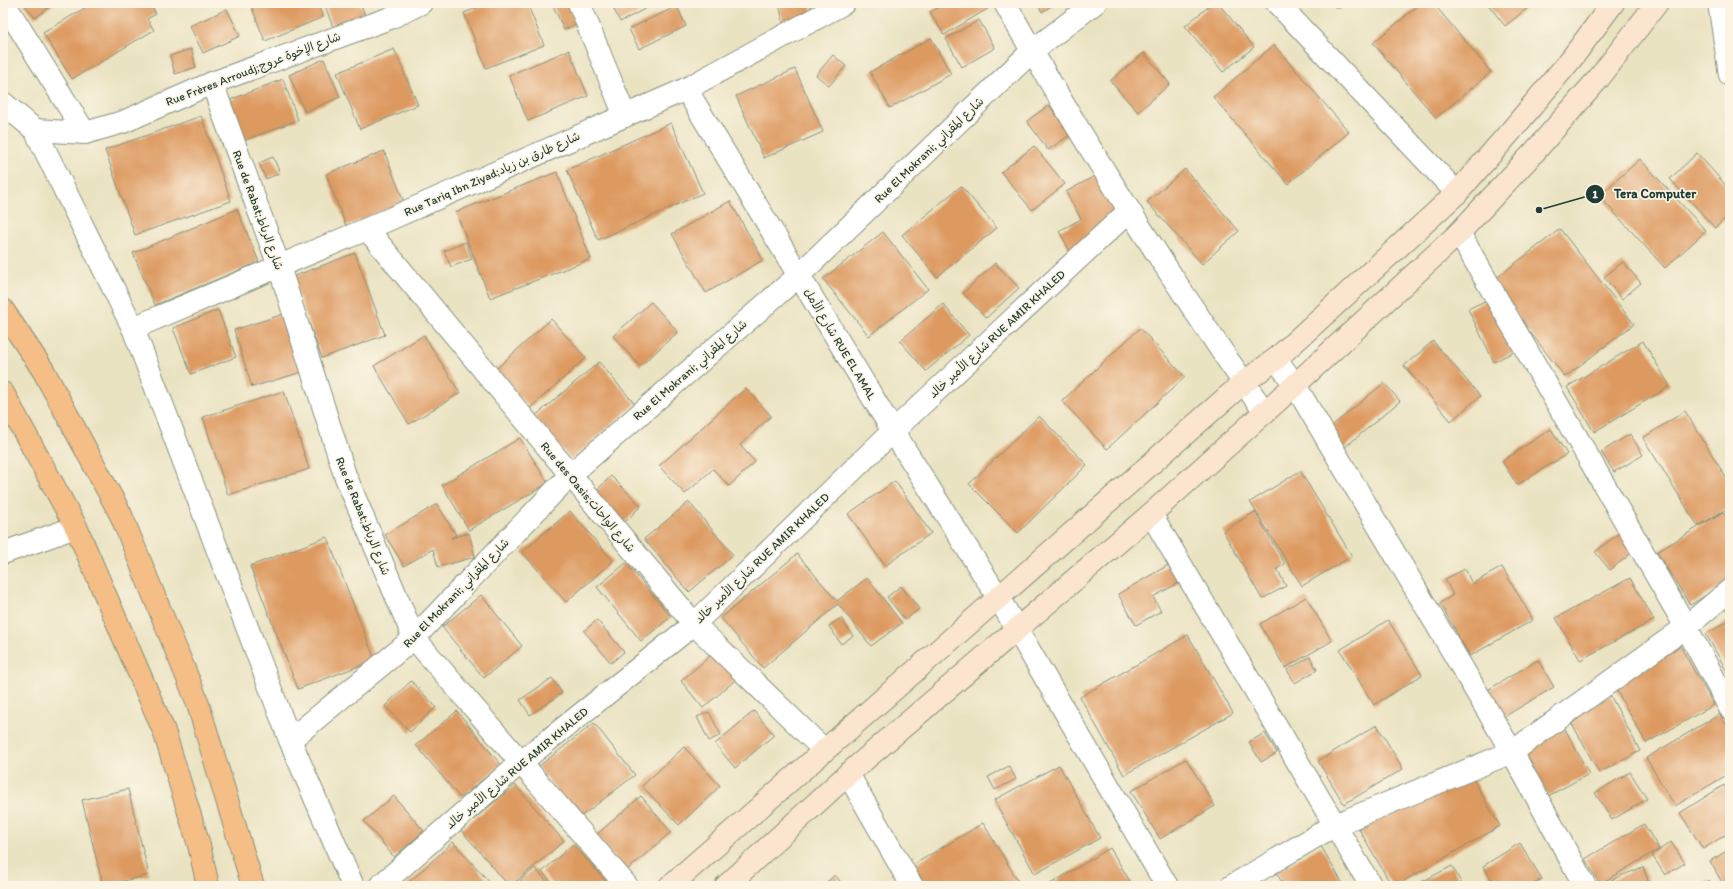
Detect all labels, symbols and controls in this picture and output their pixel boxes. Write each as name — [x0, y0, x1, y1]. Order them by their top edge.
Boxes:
street label: Rue Frères Arroudj;شارع الإخوة عروج — [164, 29, 343, 111]
street label: Rue El Mokrani; شارع المقراني — [871, 94, 989, 209]
street label: Rue Tariq Ibn Ziyad;شارع طارق بن زياد — [402, 129, 583, 221]
street label: Rue de Rabat;شارع الرباط — [228, 148, 286, 272]
callout: Tera Computer — [1585, 181, 1704, 206]
text: Tera Computer — [1613, 186, 1697, 202]
text: 1 — [1592, 187, 1598, 201]
street label: شارع الأمير خالد RUE AMIR KHALED — [925, 266, 1070, 403]
street label: شارع الأمل RUE EL AMAL — [799, 285, 880, 403]
street label: Rue El Mokrani; شارع المقراني — [630, 317, 752, 426]
street label: Rue des Oasis;شارع الواحات — [536, 439, 638, 556]
street label: Rue de Rabat;شارع الرباط — [331, 455, 393, 578]
street label: شارع الأمير خالد RUE AMIR KHALED — [691, 489, 834, 628]
street label: Rue El Mokrani; شارع المقراني — [400, 535, 515, 653]
street label: شارع الأمير خالد RUE AMIR KHALED — [442, 703, 592, 833]

